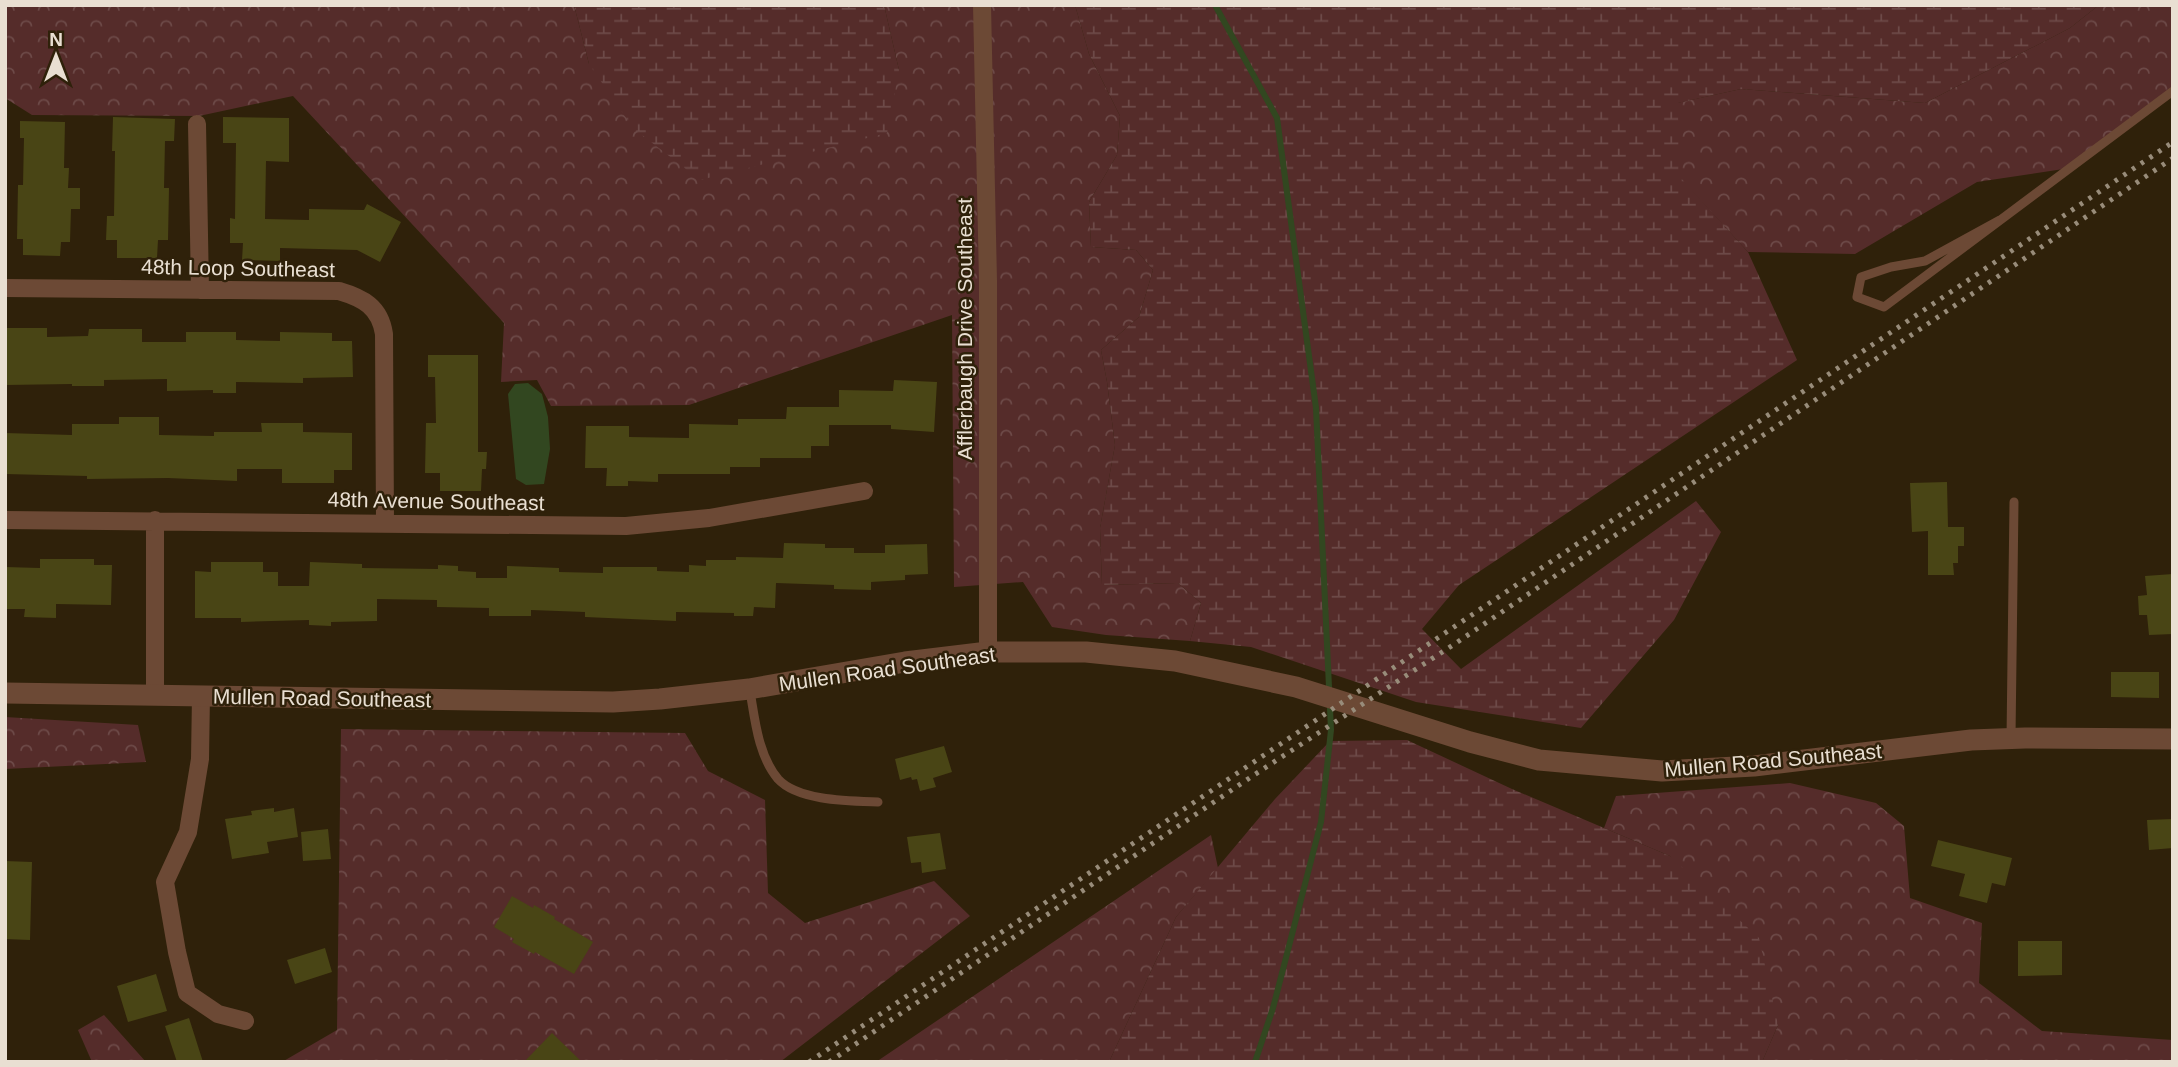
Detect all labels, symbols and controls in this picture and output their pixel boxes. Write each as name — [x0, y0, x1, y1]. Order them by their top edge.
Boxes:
north arrow — [21, 21, 91, 91]
text: N — [49, 29, 63, 50]
street label: Afflerbaugh Drive Southeast — [953, 198, 976, 460]
street label: 48th Loop Southeast — [141, 255, 335, 281]
street label: 48th Avenue Southeast — [327, 488, 545, 514]
street label: Mullen Road Southeast — [777, 642, 997, 696]
street label: Mullen Road Southeast — [213, 685, 431, 711]
street label: Mullen Road Southeast — [1663, 739, 1883, 781]

